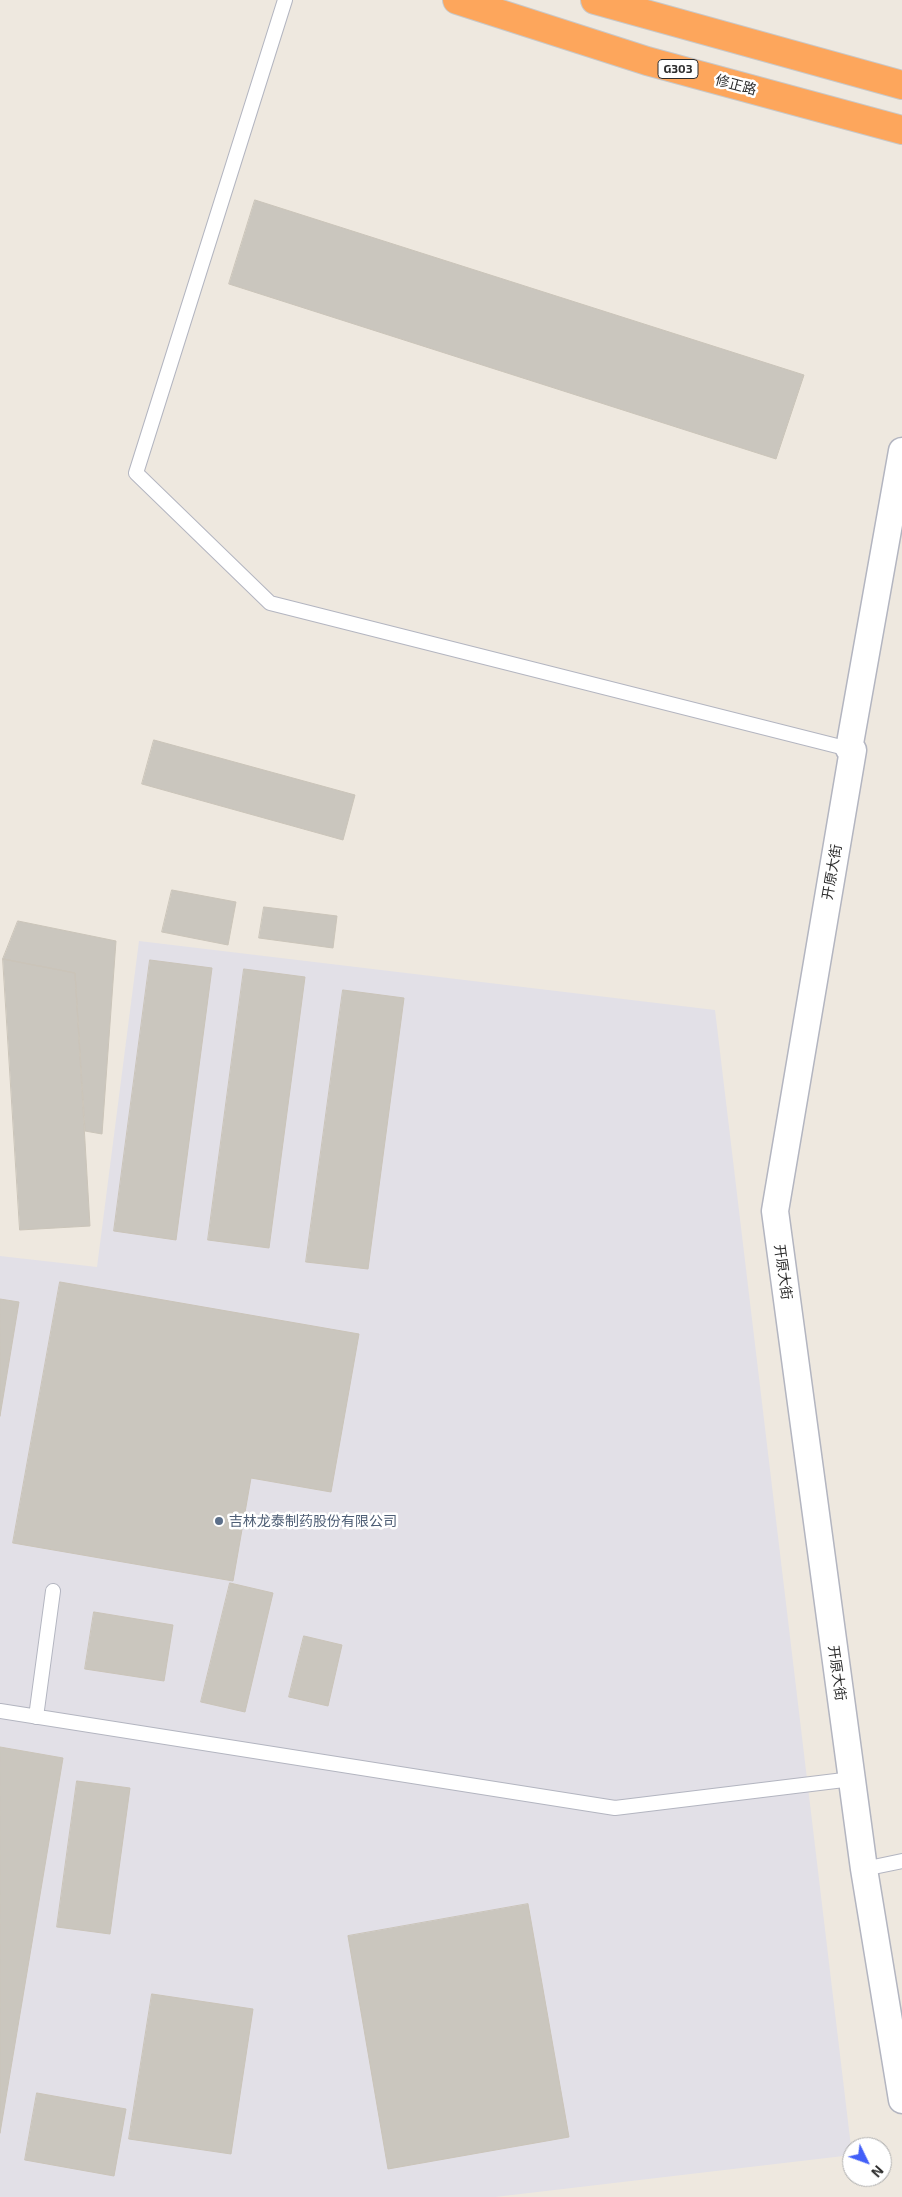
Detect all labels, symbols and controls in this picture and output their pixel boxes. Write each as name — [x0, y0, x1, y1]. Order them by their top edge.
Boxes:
road number: G303 — [658, 60, 698, 78]
street label: 修正路 — [714, 71, 758, 99]
street label: 开原大街 — [819, 843, 845, 901]
street label: 开原大街 — [771, 1243, 795, 1301]
place label: 吉林龙泰制药股份有限公司 — [229, 1513, 397, 1529]
marker: 吉林龙泰制药股份有限公司 — [213, 1515, 225, 1527]
street label: 开原大街 — [825, 1644, 849, 1702]
north arrow — [842, 2137, 892, 2187]
text: N — [868, 2162, 887, 2181]

